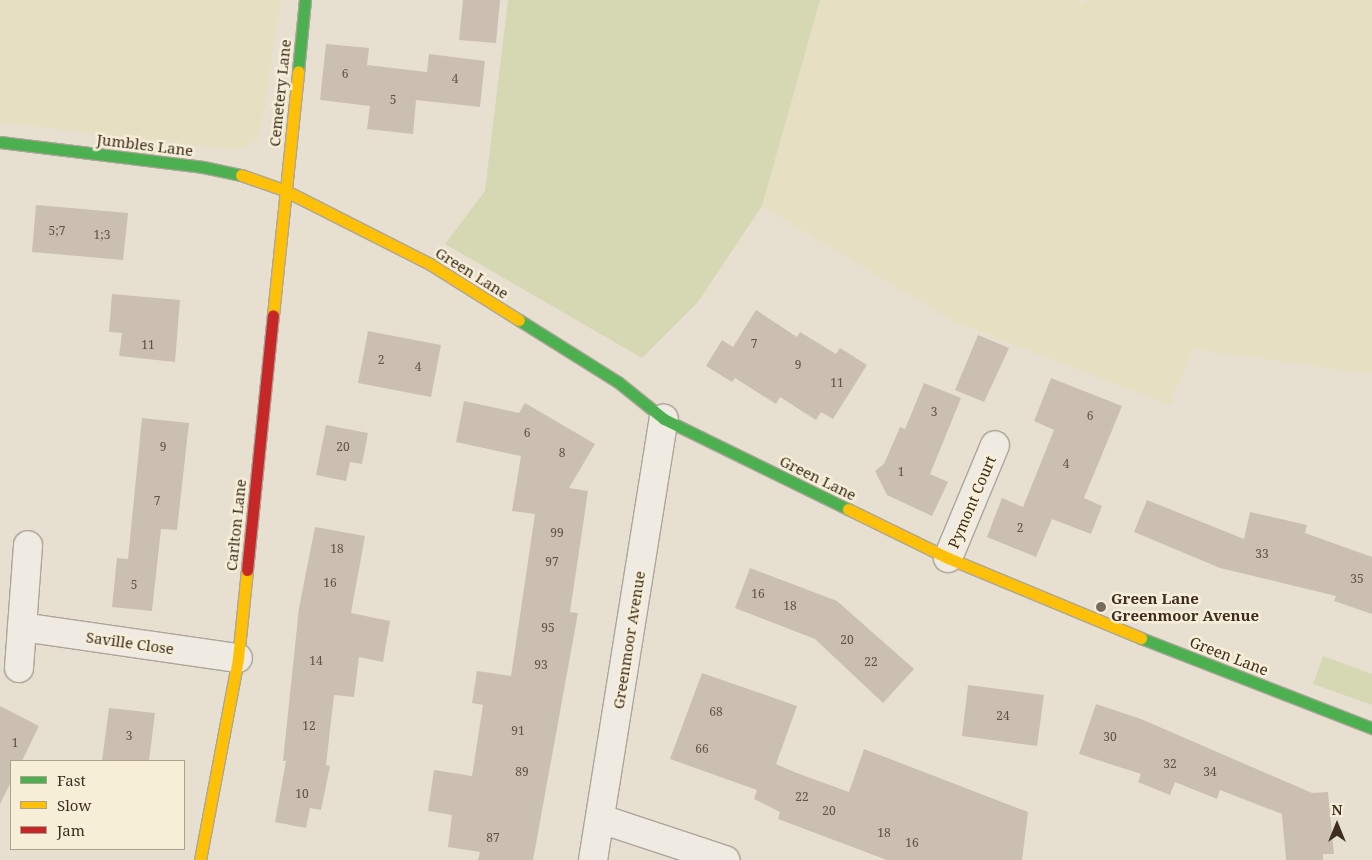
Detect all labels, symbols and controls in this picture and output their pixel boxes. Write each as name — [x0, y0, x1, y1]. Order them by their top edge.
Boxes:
street label: Cemetery Lane — [265, 39, 295, 147]
house number: 6 — [342, 67, 348, 81]
house number: 4 — [452, 72, 458, 86]
house number: 5 — [390, 93, 396, 107]
street label: Jumbles Lane — [96, 130, 194, 160]
house number: 5;7 — [49, 224, 65, 238]
house number: 1;3 — [94, 228, 110, 242]
street label: Green Lane — [432, 243, 512, 303]
house number: 7 — [751, 337, 757, 351]
house number: 11 — [141, 338, 155, 352]
house number: 2 — [378, 353, 384, 367]
house number: 9 — [795, 358, 801, 372]
house number: 4 — [415, 360, 421, 374]
house number: 11 — [830, 376, 844, 390]
house number: 3 — [931, 405, 937, 419]
house number: 6 — [1087, 409, 1093, 423]
house number: 6 — [524, 426, 530, 440]
house number: 9 — [160, 440, 166, 454]
house number: 20 — [336, 440, 350, 454]
house number: 8 — [559, 446, 565, 460]
street label: Green Lane — [777, 452, 859, 504]
street label: Pymont Court — [944, 453, 1000, 551]
house number: 4 — [1063, 457, 1069, 471]
house number: 1 — [898, 465, 904, 479]
street label: Carlton Lane — [222, 478, 250, 572]
house number: 7 — [154, 494, 160, 508]
house number: 2 — [1017, 521, 1023, 535]
house number: 99 — [550, 526, 564, 540]
house number: 18 — [330, 542, 344, 556]
house number: 33 — [1255, 547, 1269, 561]
house number: 97 — [545, 555, 559, 569]
street label: Greenmoor Avenue — [609, 570, 649, 710]
house number: 35 — [1350, 572, 1364, 586]
house number: 16 — [323, 576, 337, 590]
house number: 5 — [131, 578, 137, 592]
house number: 16 — [751, 587, 765, 601]
place label: Green Lane Greenmoor Avenue — [1111, 589, 1259, 624]
house number: 18 — [783, 599, 797, 613]
marker: Green Lane Greenmoor Avenue — [1095, 601, 1107, 613]
house number: 95 — [541, 621, 555, 635]
street label: Saville Close — [85, 628, 175, 658]
house number: 20 — [840, 633, 854, 647]
street label: Green Lane — [1187, 633, 1271, 679]
house number: 14 — [309, 654, 323, 668]
house number: 22 — [864, 655, 878, 669]
house number: 93 — [534, 658, 548, 672]
house number: 68 — [709, 705, 723, 719]
house number: 24 — [996, 709, 1010, 723]
house number: 12 — [302, 719, 316, 733]
house number: 91 — [511, 724, 525, 738]
house number: 3 — [126, 729, 132, 743]
house number: 30 — [1103, 730, 1117, 744]
house number: 1 — [12, 736, 18, 750]
house number: 66 — [695, 742, 709, 756]
house number: 32 — [1163, 757, 1177, 771]
legend — [10, 760, 185, 850]
house number: 89 — [515, 765, 529, 779]
house number: 34 — [1203, 765, 1217, 779]
text: Fast — [57, 770, 86, 790]
house number: 10 — [295, 787, 309, 801]
house number: 22 — [795, 790, 809, 804]
text: Slow — [57, 795, 91, 815]
north arrow — [1312, 800, 1362, 850]
text: N — [1331, 800, 1343, 819]
house number: 20 — [822, 804, 836, 818]
text: Jam — [57, 820, 85, 840]
house number: 18 — [877, 826, 891, 840]
house number: 87 — [486, 831, 500, 845]
house number: 16 — [905, 836, 919, 850]

